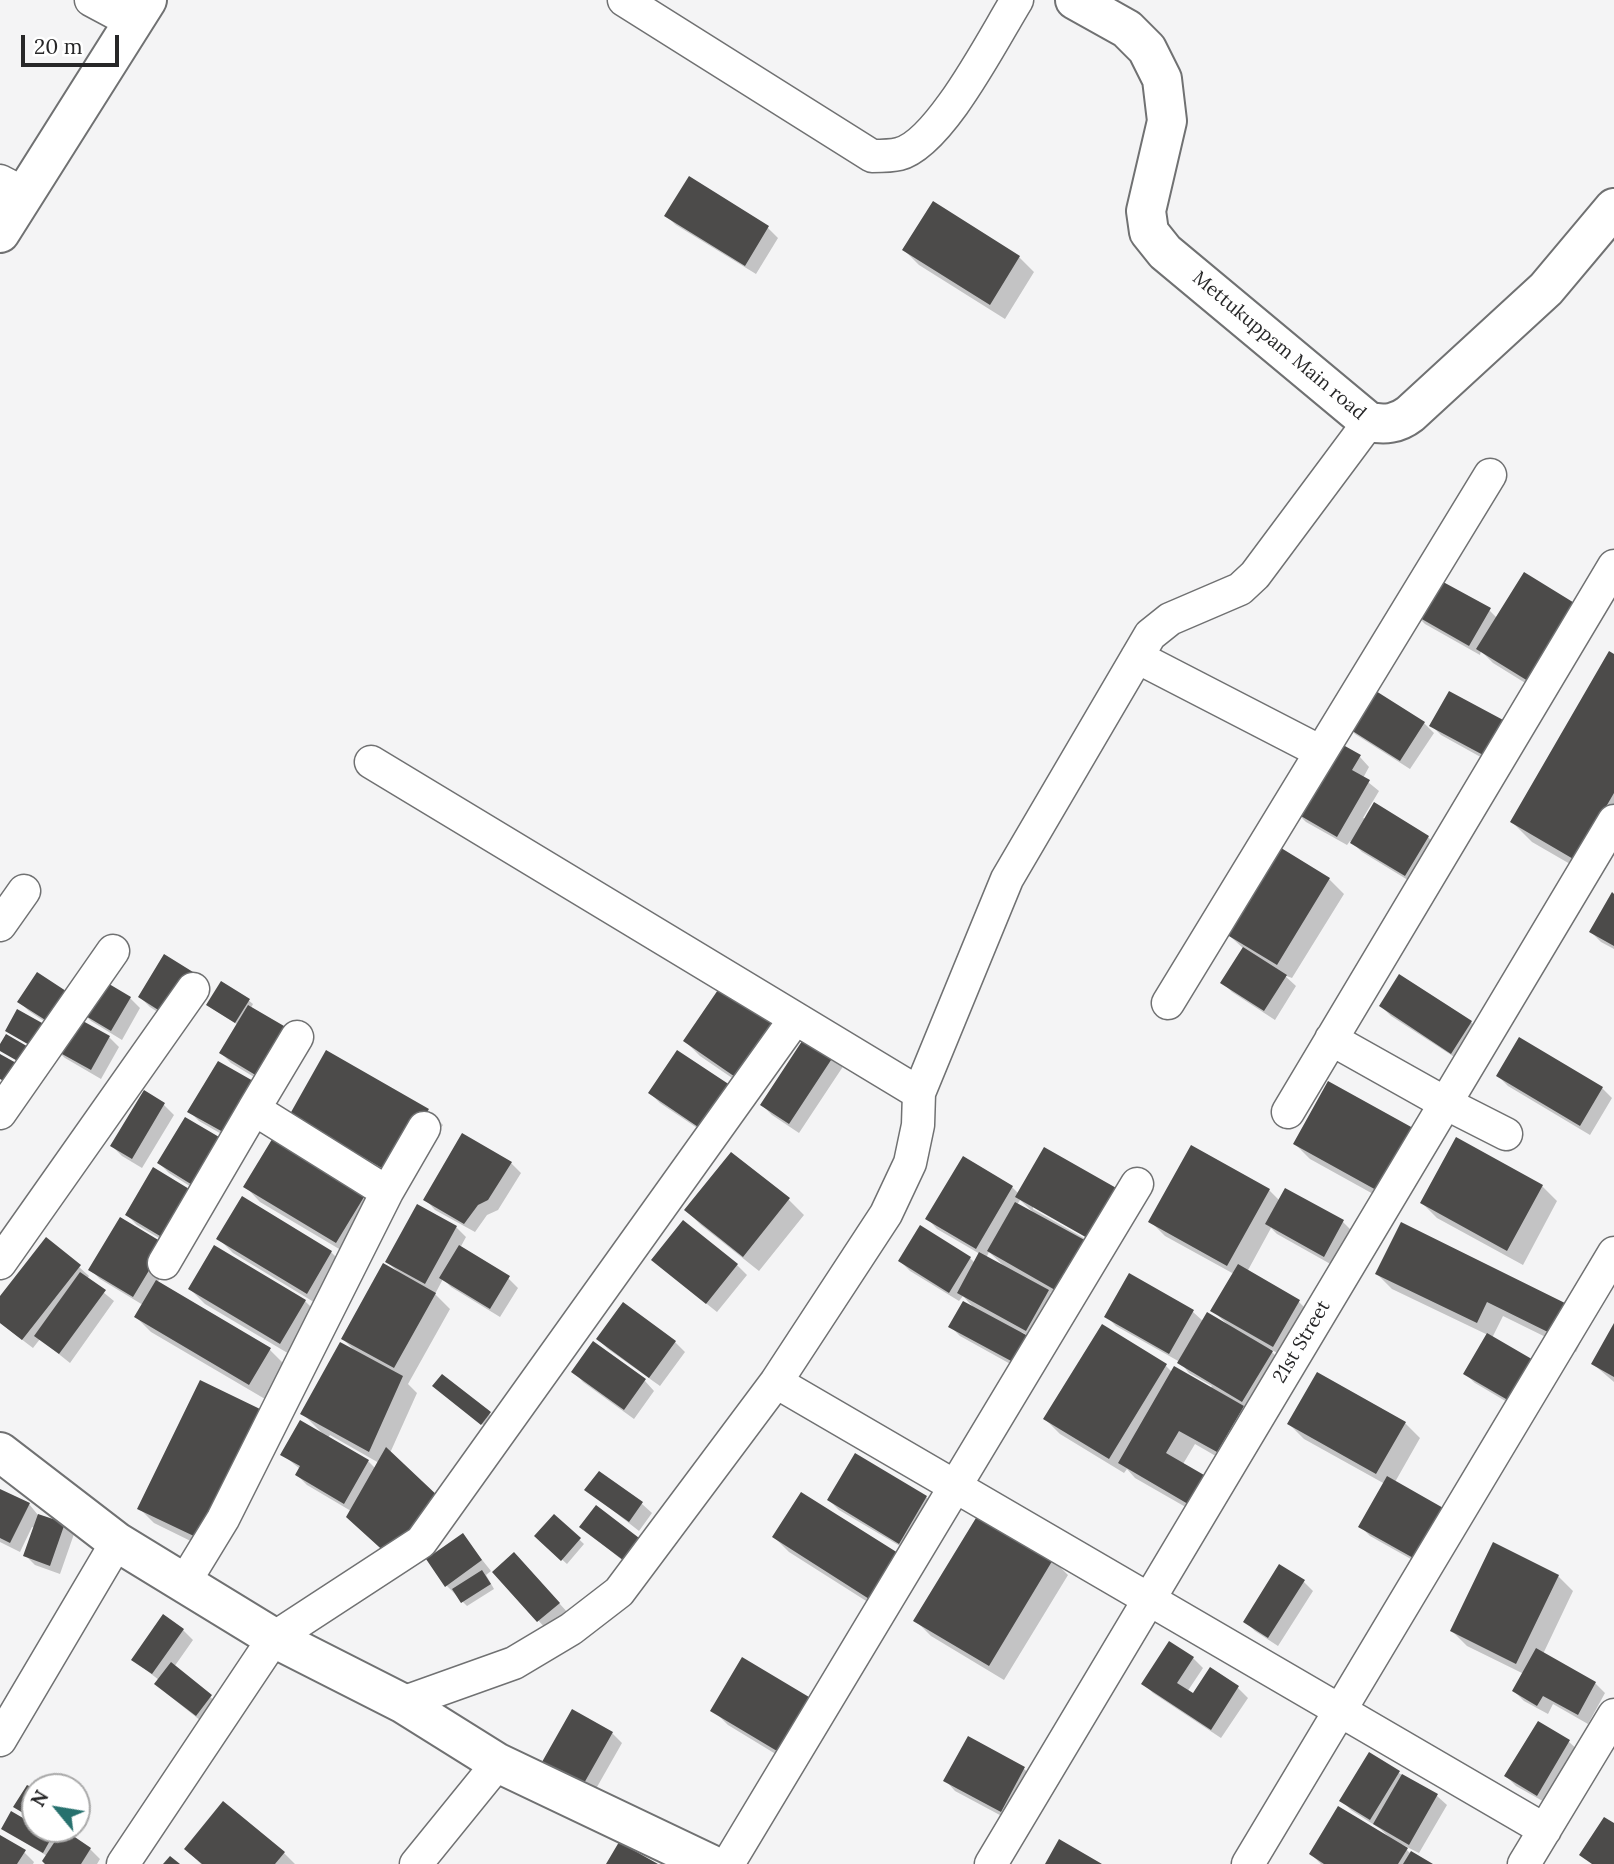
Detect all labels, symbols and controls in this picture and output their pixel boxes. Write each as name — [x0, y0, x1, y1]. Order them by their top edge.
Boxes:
scale bar — [24, 21, 122, 65]
text: 20 m — [34, 33, 83, 60]
street label: Mettukuppam Main road — [1188, 267, 1370, 425]
street label: 21st Street — [1269, 1297, 1335, 1387]
north arrow — [21, 1773, 91, 1843]
text: N — [25, 1786, 54, 1811]

